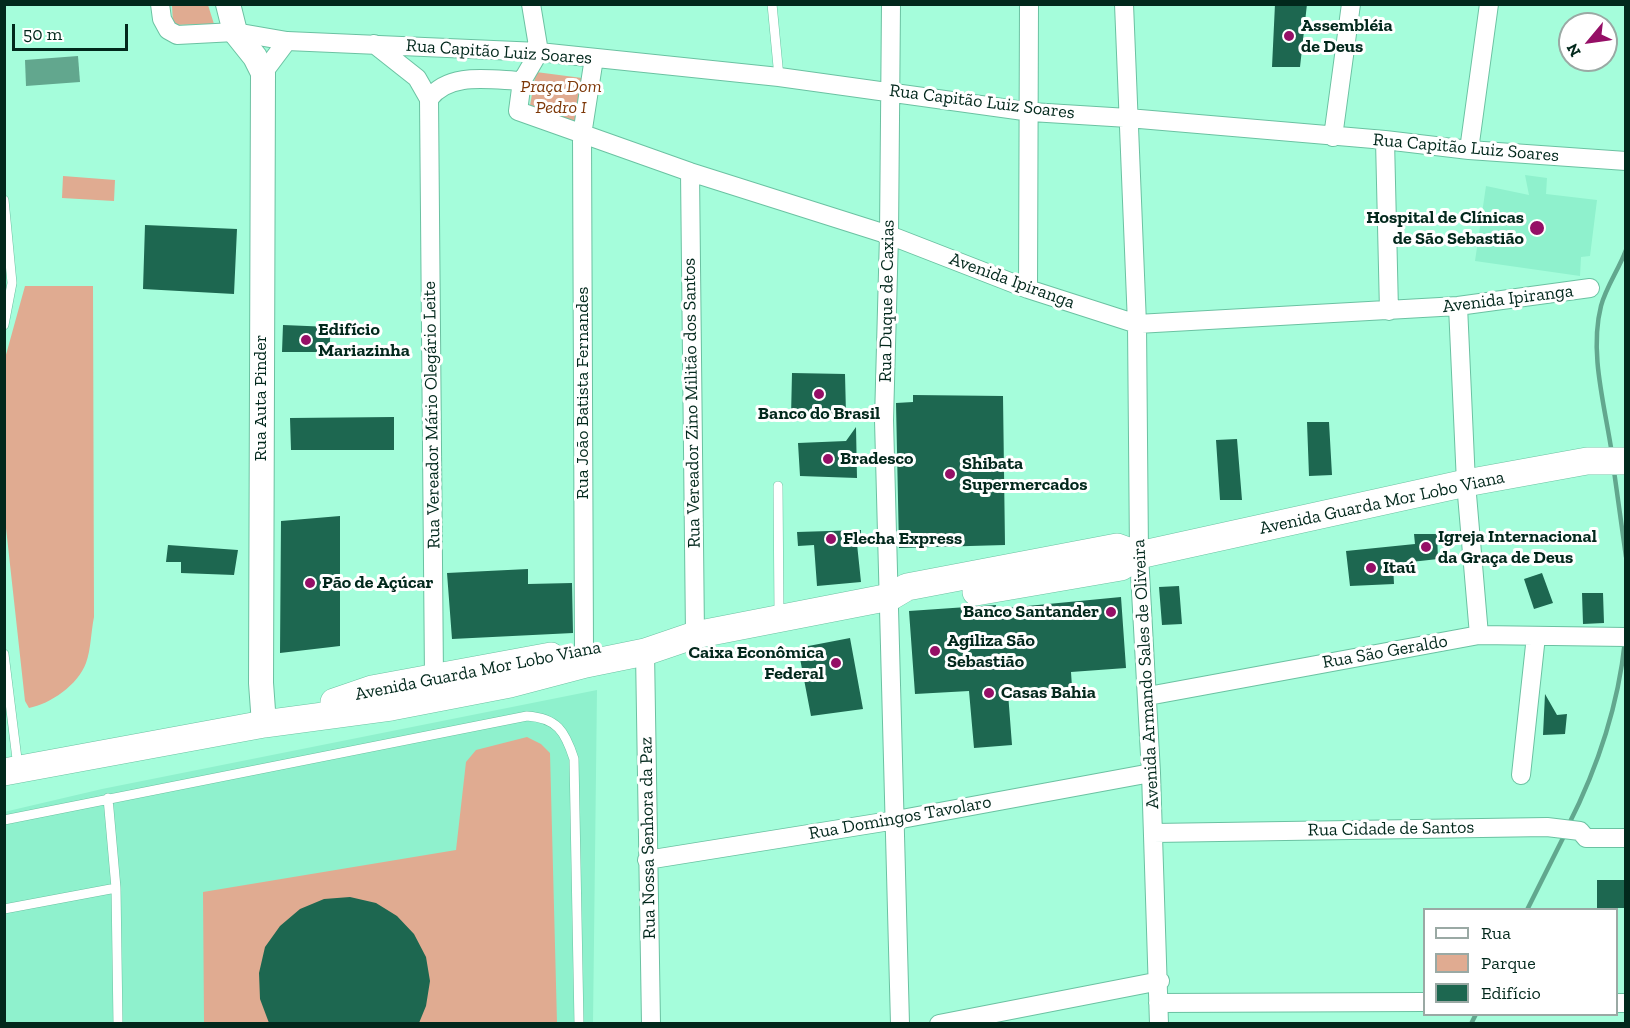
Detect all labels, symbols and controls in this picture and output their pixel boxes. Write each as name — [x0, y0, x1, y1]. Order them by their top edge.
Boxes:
scale bar — [15, 12, 130, 50]
north arrow — [1558, 12, 1618, 72]
place label: Assembléia de Deus — [1301, 15, 1393, 57]
text: 50 m — [23, 23, 62, 45]
marker: Assembléia de Deus — [1282, 29, 1296, 43]
street label: Rua Capitão Luiz Soares — [405, 35, 593, 69]
text: N — [1562, 40, 1585, 60]
park label: Praça Dom Pedro I — [520, 76, 602, 118]
street label: Rua Capitão Luiz Soares — [888, 80, 1076, 124]
street label: Rua Capitão Luiz Soares — [1372, 129, 1560, 167]
place label: Hospital de Clínicas de São Sebastião — [1366, 207, 1524, 250]
street label: Rua Duque de Caxias — [875, 219, 899, 383]
marker: Hospital de Clínicas de São Sebastião — [1528, 219, 1546, 237]
street label: Avenida Ipiranga — [946, 248, 1078, 314]
street label: Rua Vereador Zino Militão dos Santos — [679, 258, 705, 548]
street label: Avenida Ipiranga — [1441, 280, 1575, 318]
street label: Rua Vereador Mário Olegário Leite — [419, 281, 445, 549]
street label: Rua João Batista Fernandes — [572, 287, 594, 499]
place label: Edifício Mariazinha — [318, 319, 410, 362]
marker: Edifício Mariazinha — [299, 333, 313, 347]
street label: Rua Auta Pinder — [250, 335, 272, 461]
marker: Banco do Brasil — [812, 387, 826, 401]
place label: Banco do Brasil — [758, 403, 880, 425]
place label: Bradesco — [840, 448, 913, 470]
marker: Bradesco — [821, 452, 835, 466]
place label: Shibata Supermercados — [962, 453, 1087, 496]
street label: Avenida Guarda Mor Lobo Viana — [1257, 466, 1507, 540]
marker: Shibata Supermercados — [943, 467, 957, 481]
place label: Igreja Internacional da Graça de Deus — [1438, 526, 1597, 568]
place label: Flecha Express — [843, 528, 962, 550]
marker: Flecha Express — [824, 532, 838, 546]
street label: Avenida Armando Sales de Oliveira — [1128, 539, 1164, 809]
marker: Igreja Internacional da Graça de Deus — [1419, 540, 1433, 554]
place label: Itaú — [1383, 557, 1416, 579]
marker: Itaú — [1364, 561, 1378, 575]
place label: Pão de Açúcar — [322, 572, 434, 594]
marker: Pão de Açúcar — [303, 576, 317, 590]
place label: Banco Santander — [963, 601, 1099, 623]
marker: Banco Santander — [1104, 605, 1118, 619]
place label: Agiliza São Sebastião — [947, 630, 1035, 672]
street label: Rua São Geraldo — [1321, 630, 1449, 674]
street label: Avenida Guarda Mor Lobo Viana — [353, 637, 603, 705]
place label: Caixa Econômica Federal — [688, 642, 824, 684]
marker: Agiliza São Sebastião — [928, 644, 942, 658]
marker: Caixa Econômica Federal — [829, 656, 843, 670]
place label: Casas Bahia — [1001, 682, 1096, 704]
marker: Casas Bahia — [982, 686, 996, 700]
street label: Rua Nossa Senhora da Paz — [635, 737, 661, 939]
street label: Rua Domingos Tavolaro — [807, 791, 993, 845]
street label: Rua Cidade de Santos — [1308, 817, 1474, 841]
legend — [1423, 908, 1618, 1016]
text: Rua — [1481, 922, 1511, 944]
text: Parque — [1481, 952, 1536, 974]
text: Edifício — [1481, 982, 1541, 1004]

